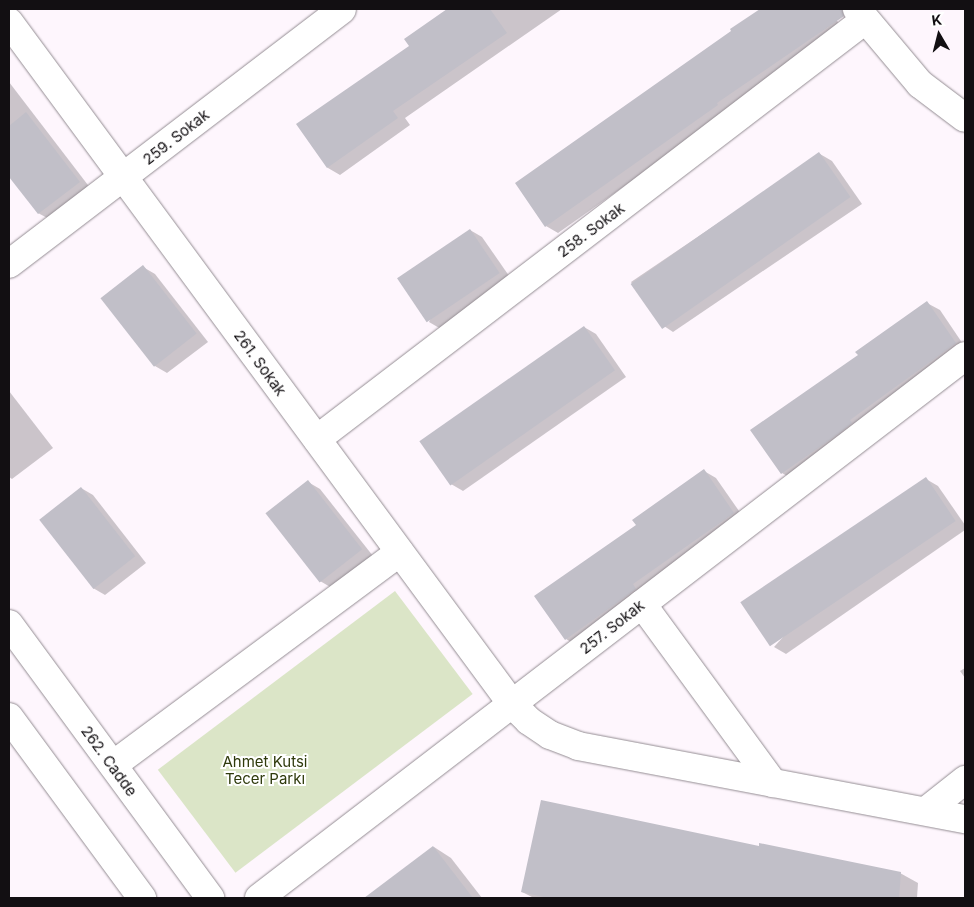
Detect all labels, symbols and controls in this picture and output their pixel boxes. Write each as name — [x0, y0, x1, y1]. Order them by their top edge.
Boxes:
north arrow — [914, 10, 964, 60]
text: K — [931, 11, 943, 29]
street label: 259. Sokak — [139, 106, 213, 168]
street label: 258. Sokak — [554, 199, 628, 261]
street label: 261. Sokak — [230, 327, 290, 399]
street label: 257. Sokak — [576, 596, 648, 658]
street label: 262. Cadde — [77, 722, 141, 800]
park label: Ahmet Kutsi Tecer Parkı — [223, 752, 307, 787]

